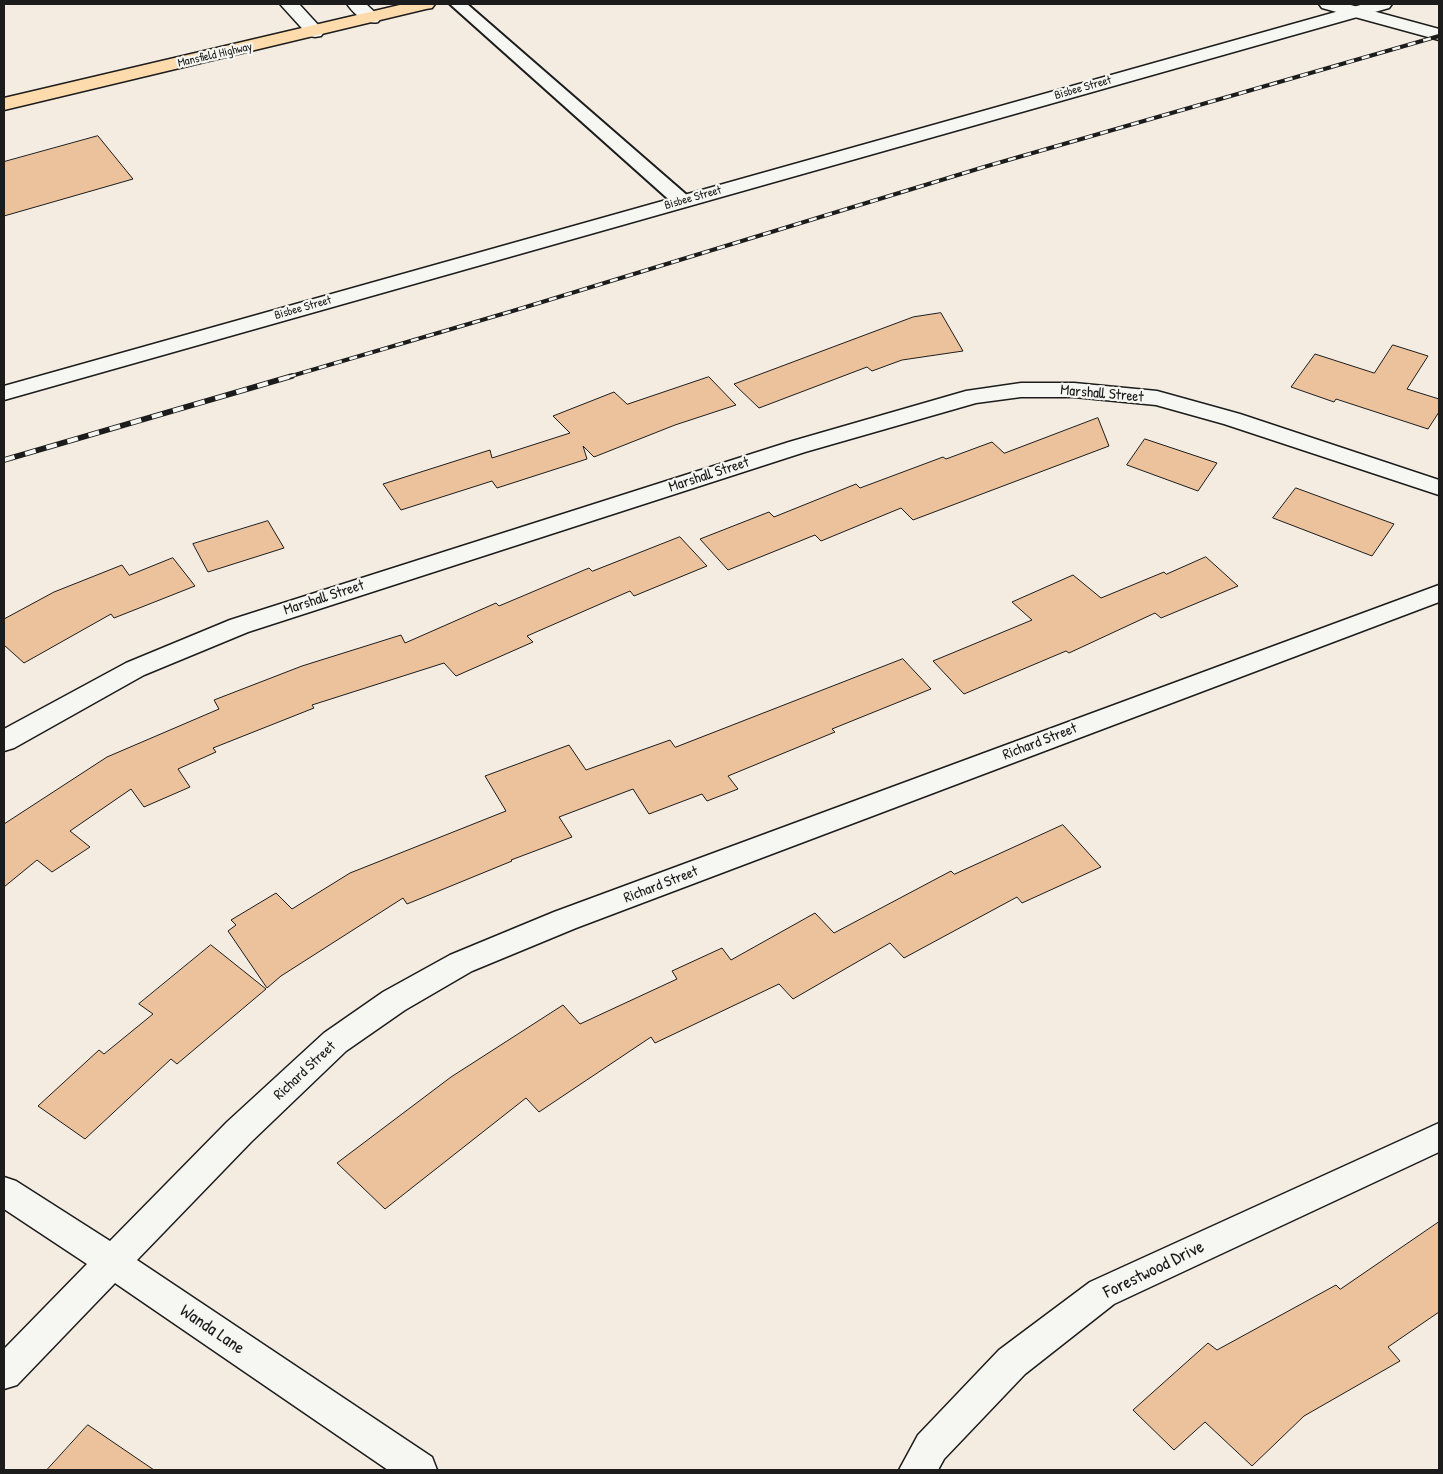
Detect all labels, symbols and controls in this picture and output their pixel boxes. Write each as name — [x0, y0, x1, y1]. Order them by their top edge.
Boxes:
street label: Mansfield Highway — [176, 39, 254, 71]
street label: Bisbee Street — [1053, 73, 1113, 103]
street label: Bisbee Street — [663, 183, 723, 213]
street label: Bisbee Street — [273, 293, 333, 323]
street label: Marshall Street — [1060, 381, 1144, 407]
street label: Marshall Street — [667, 454, 751, 496]
street label: Marshall Street — [282, 577, 366, 619]
street label: Richard Street — [1000, 720, 1080, 764]
street label: Richard Street — [621, 863, 701, 907]
street label: Richard Street — [270, 1038, 340, 1104]
street label: Forestwood Drive — [1100, 1236, 1208, 1304]
street label: Wanda Lane — [175, 1300, 249, 1360]

